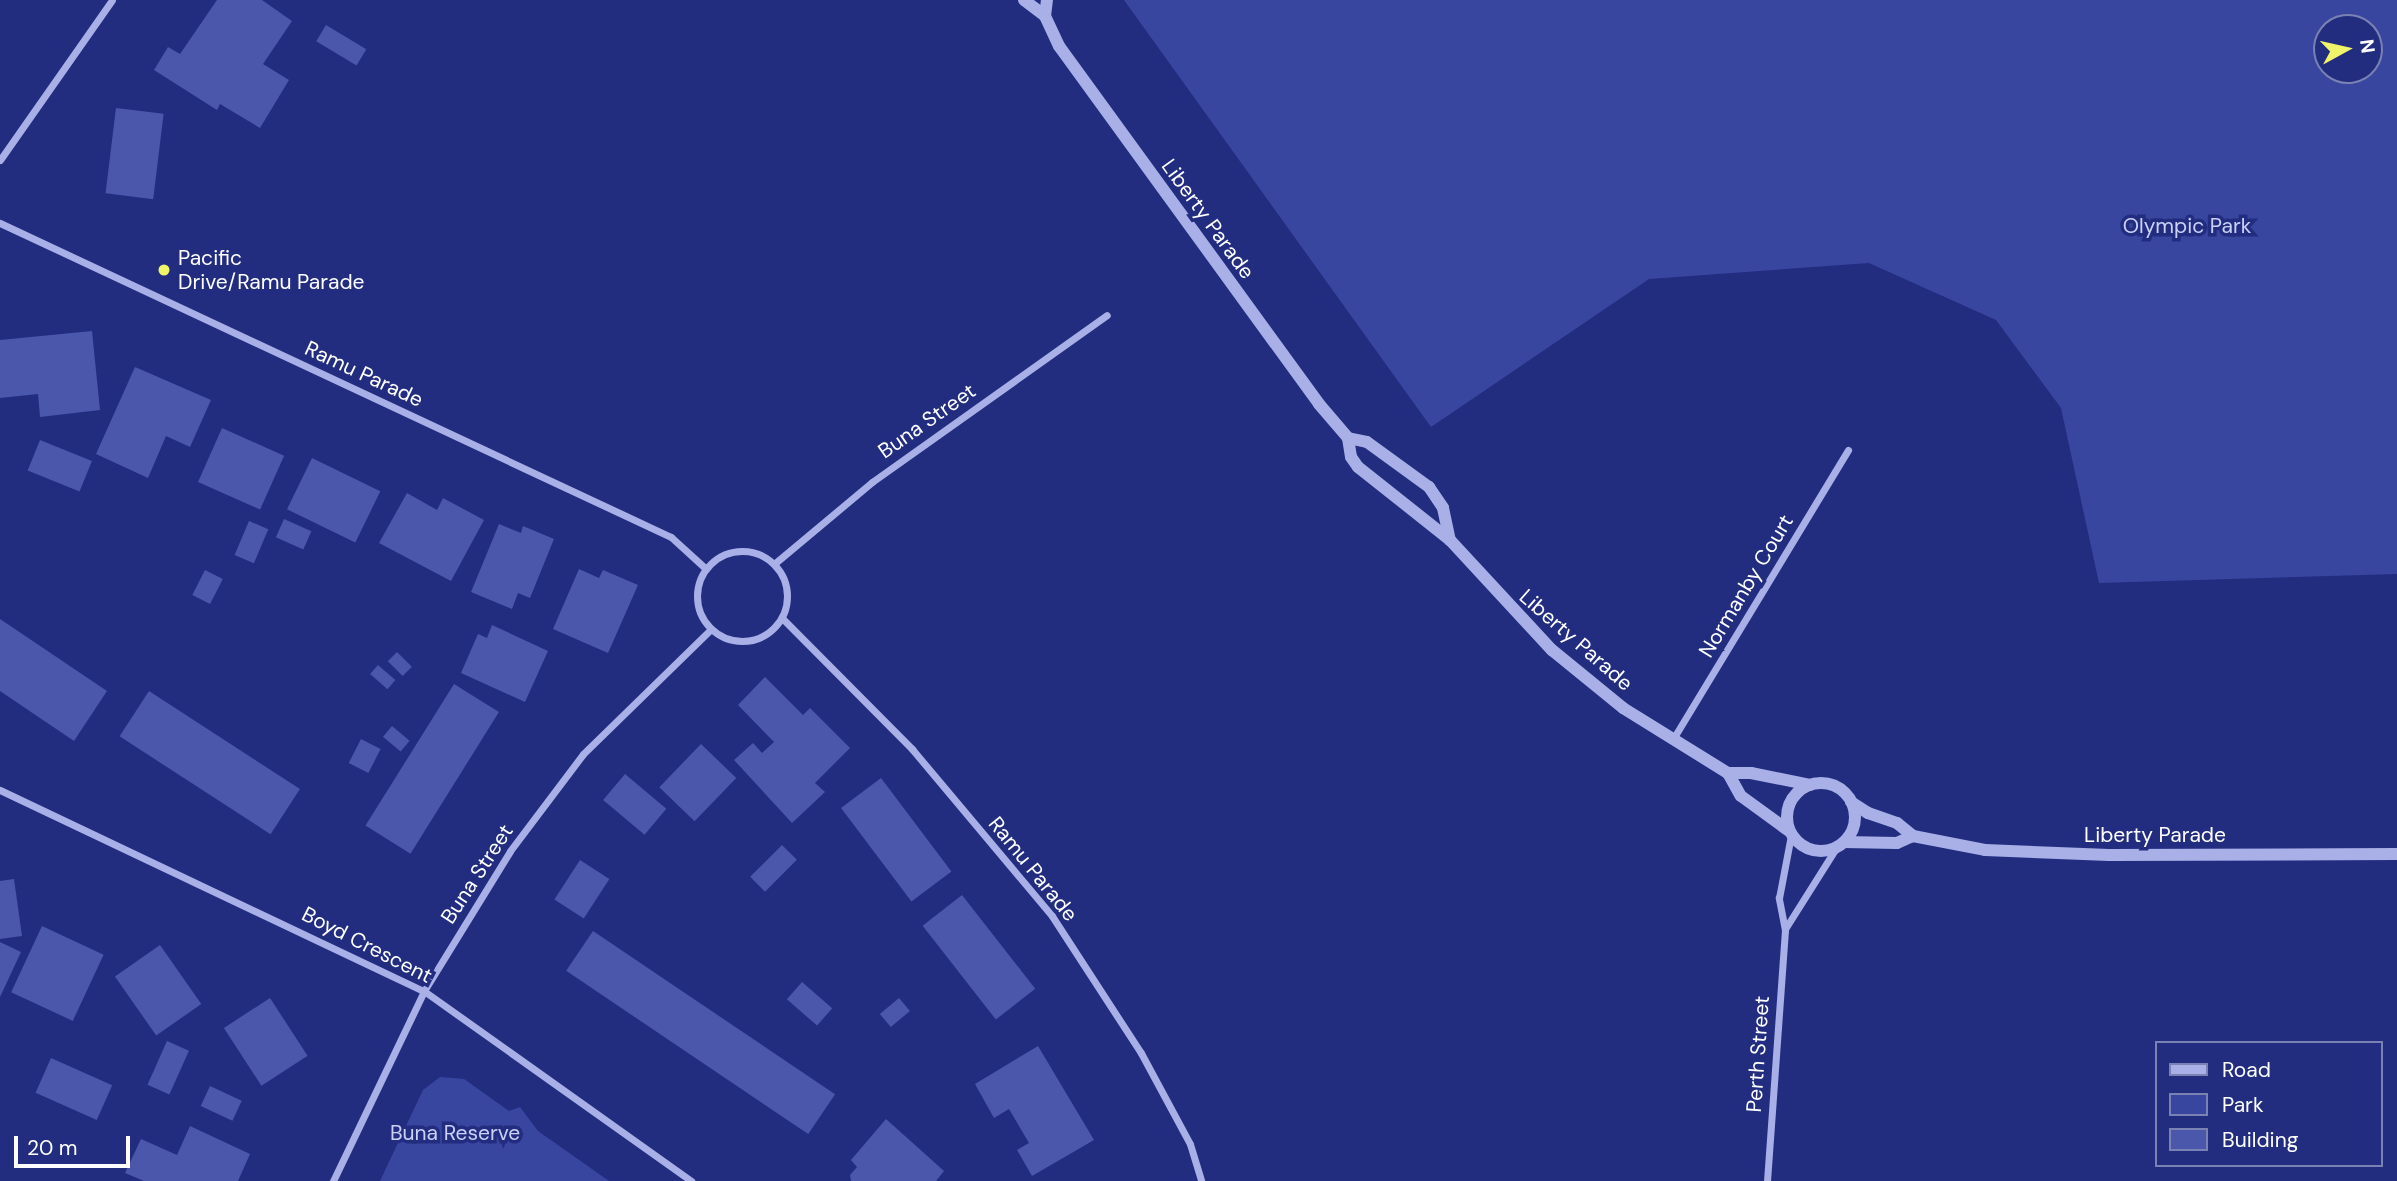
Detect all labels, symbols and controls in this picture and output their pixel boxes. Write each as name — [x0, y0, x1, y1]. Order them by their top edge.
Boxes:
north arrow — [2313, 14, 2383, 84]
text: N — [2354, 38, 2381, 55]
street label: Liberty Parade — [1156, 154, 1260, 284]
park label: Olympic Park — [2123, 213, 2251, 239]
place label: Pacific Drive/Ramu Parade — [178, 245, 365, 295]
marker: Pacific Drive/Ramu Parade — [156, 262, 172, 278]
street label: Ramu Parade — [301, 336, 427, 412]
street label: Buna Street — [873, 378, 981, 464]
street label: Normanby Court — [1693, 510, 1799, 662]
street label: Liberty Parade — [1514, 584, 1638, 696]
street label: Ramu Parade — [983, 812, 1083, 926]
street label: Buna Street — [436, 820, 518, 928]
street label: Liberty Parade — [2084, 822, 2226, 848]
street label: Boyd Crescent — [298, 901, 436, 989]
street label: Perth Street — [1741, 995, 1775, 1113]
legend — [2156, 1041, 2383, 1167]
text: Road — [2222, 1056, 2271, 1084]
text: Park — [2222, 1091, 2263, 1119]
park label: Buna Reserve — [390, 1120, 520, 1146]
scale bar — [18, 1122, 133, 1166]
text: Building — [2222, 1126, 2298, 1154]
text: 20 m — [27, 1134, 78, 1162]

